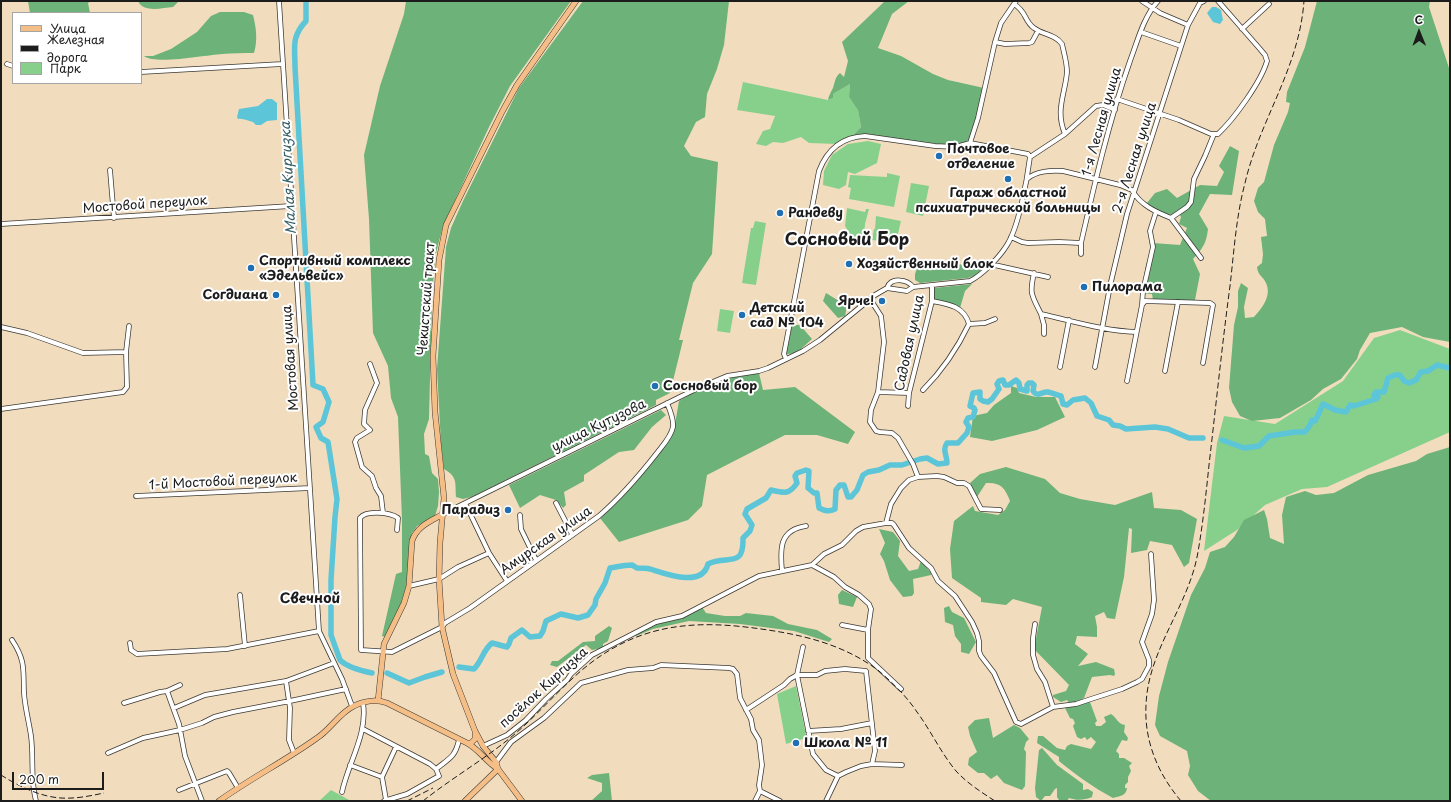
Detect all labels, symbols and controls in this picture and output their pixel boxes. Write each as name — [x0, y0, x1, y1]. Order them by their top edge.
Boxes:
text: С — [1414, 11, 1423, 28]
legend — [12, 12, 142, 84]
north arrow — [1399, 12, 1439, 52]
text: Улица — [50, 19, 86, 37]
text: Железная дорога — [47, 30, 105, 66]
text: Парк — [50, 59, 81, 77]
street label: 1-я Лесная улица — [1079, 66, 1125, 178]
street label: 2-я Лесная улица — [1110, 101, 1160, 215]
water label: Малая Киргизка — [278, 121, 300, 235]
place label: Почтовое отделение — [947, 141, 1015, 172]
marker: Почтовое отделение — [934, 151, 944, 161]
marker: Гараж областной психиатрической больницы — [1003, 174, 1013, 184]
place label: Гараж областной психиатрической больницы — [915, 185, 1101, 216]
street label: Мостовой переулок — [82, 193, 208, 217]
place label: Рандеву — [788, 205, 843, 221]
marker: Рандеву — [775, 208, 785, 218]
district label: Сосновый Бор — [785, 230, 909, 250]
street label: Чекистский тракт — [415, 242, 439, 356]
place label: Спортивный комплекс «Эдельвейс» — [259, 253, 411, 284]
place label: Хозяйственный блок — [857, 256, 994, 272]
marker: Хозяйственный блок — [844, 259, 854, 269]
marker: Спортивный комплекс «Эдельвейс» — [246, 263, 256, 273]
place label: Пилорама — [1092, 279, 1163, 295]
marker: Пилорама — [1079, 282, 1089, 292]
place label: Согдиана — [202, 287, 268, 303]
marker: Согдиана — [271, 290, 281, 300]
place label: Ярче! — [838, 293, 874, 309]
street label: Садовая улица — [892, 293, 928, 393]
marker: Ярче! — [877, 296, 887, 306]
place label: Детский сад № 104 — [750, 300, 824, 331]
street label: Мостовая улица — [280, 305, 302, 411]
marker: Детский сад № 104 — [737, 310, 747, 320]
place label: Сосновый бор — [663, 378, 757, 394]
marker: Сосновый бор — [650, 381, 660, 391]
street label: улица Кутузова — [549, 396, 649, 456]
street label: 1-й Мостовой переулок — [148, 470, 298, 494]
place label: Парадиз — [442, 502, 500, 518]
street label: Амурская улица — [497, 504, 595, 578]
marker: Парадиз — [503, 505, 513, 515]
district label: Свечной — [280, 591, 340, 607]
street label: посёлок Киргизка — [497, 644, 591, 732]
place label: Школа № 11 — [804, 735, 887, 751]
marker: Школа № 11 — [791, 738, 801, 748]
scale bar — [14, 764, 106, 790]
text: 200 m — [19, 770, 59, 788]

